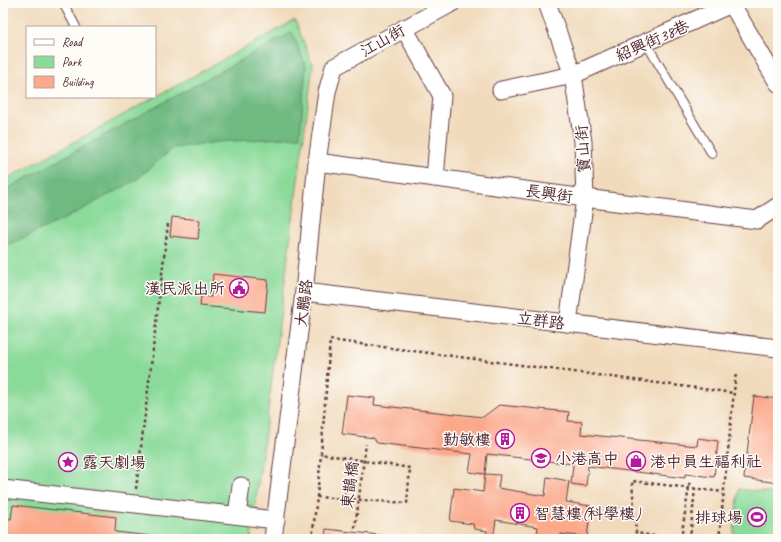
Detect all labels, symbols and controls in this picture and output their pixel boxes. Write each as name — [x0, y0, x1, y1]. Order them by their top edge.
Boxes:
street label: 紹興街38巷 — [613, 16, 692, 66]
street label: 江山街 — [357, 20, 408, 61]
legend — [26, 26, 156, 98]
text: Road — [62, 34, 84, 50]
text: Park — [62, 54, 83, 70]
text: Building — [62, 74, 94, 90]
street label: 寶山街 — [571, 124, 595, 174]
street label: 長興街 — [524, 181, 574, 207]
public building icon: 漢民派出所 — [228, 277, 250, 299]
street label: 大鵬路 — [291, 278, 317, 328]
place label: 漢民派出所 — [145, 279, 225, 299]
street label: 立群路 — [516, 308, 566, 334]
building icon: 勤敏樓 — [494, 428, 516, 450]
place label: 勤敏樓 — [443, 430, 491, 450]
school or university icon: 小港高中 — [530, 447, 552, 469]
place label: 小港高中 — [555, 449, 619, 469]
shop icon: 港中員生福利社 — [625, 450, 647, 472]
place icon: 露天劇場 — [57, 451, 79, 473]
place label: 港中員生福利社 — [650, 452, 762, 472]
place label: 露天劇場 — [82, 453, 146, 473]
street label: 東鵲橋 — [337, 460, 363, 510]
building icon: 智慧樓(科學樓) — [509, 502, 531, 524]
place label: 智慧樓(科學樓) — [534, 504, 641, 524]
sports icon: 排球場 — [746, 506, 768, 528]
place label: 排球場 — [695, 508, 743, 528]

